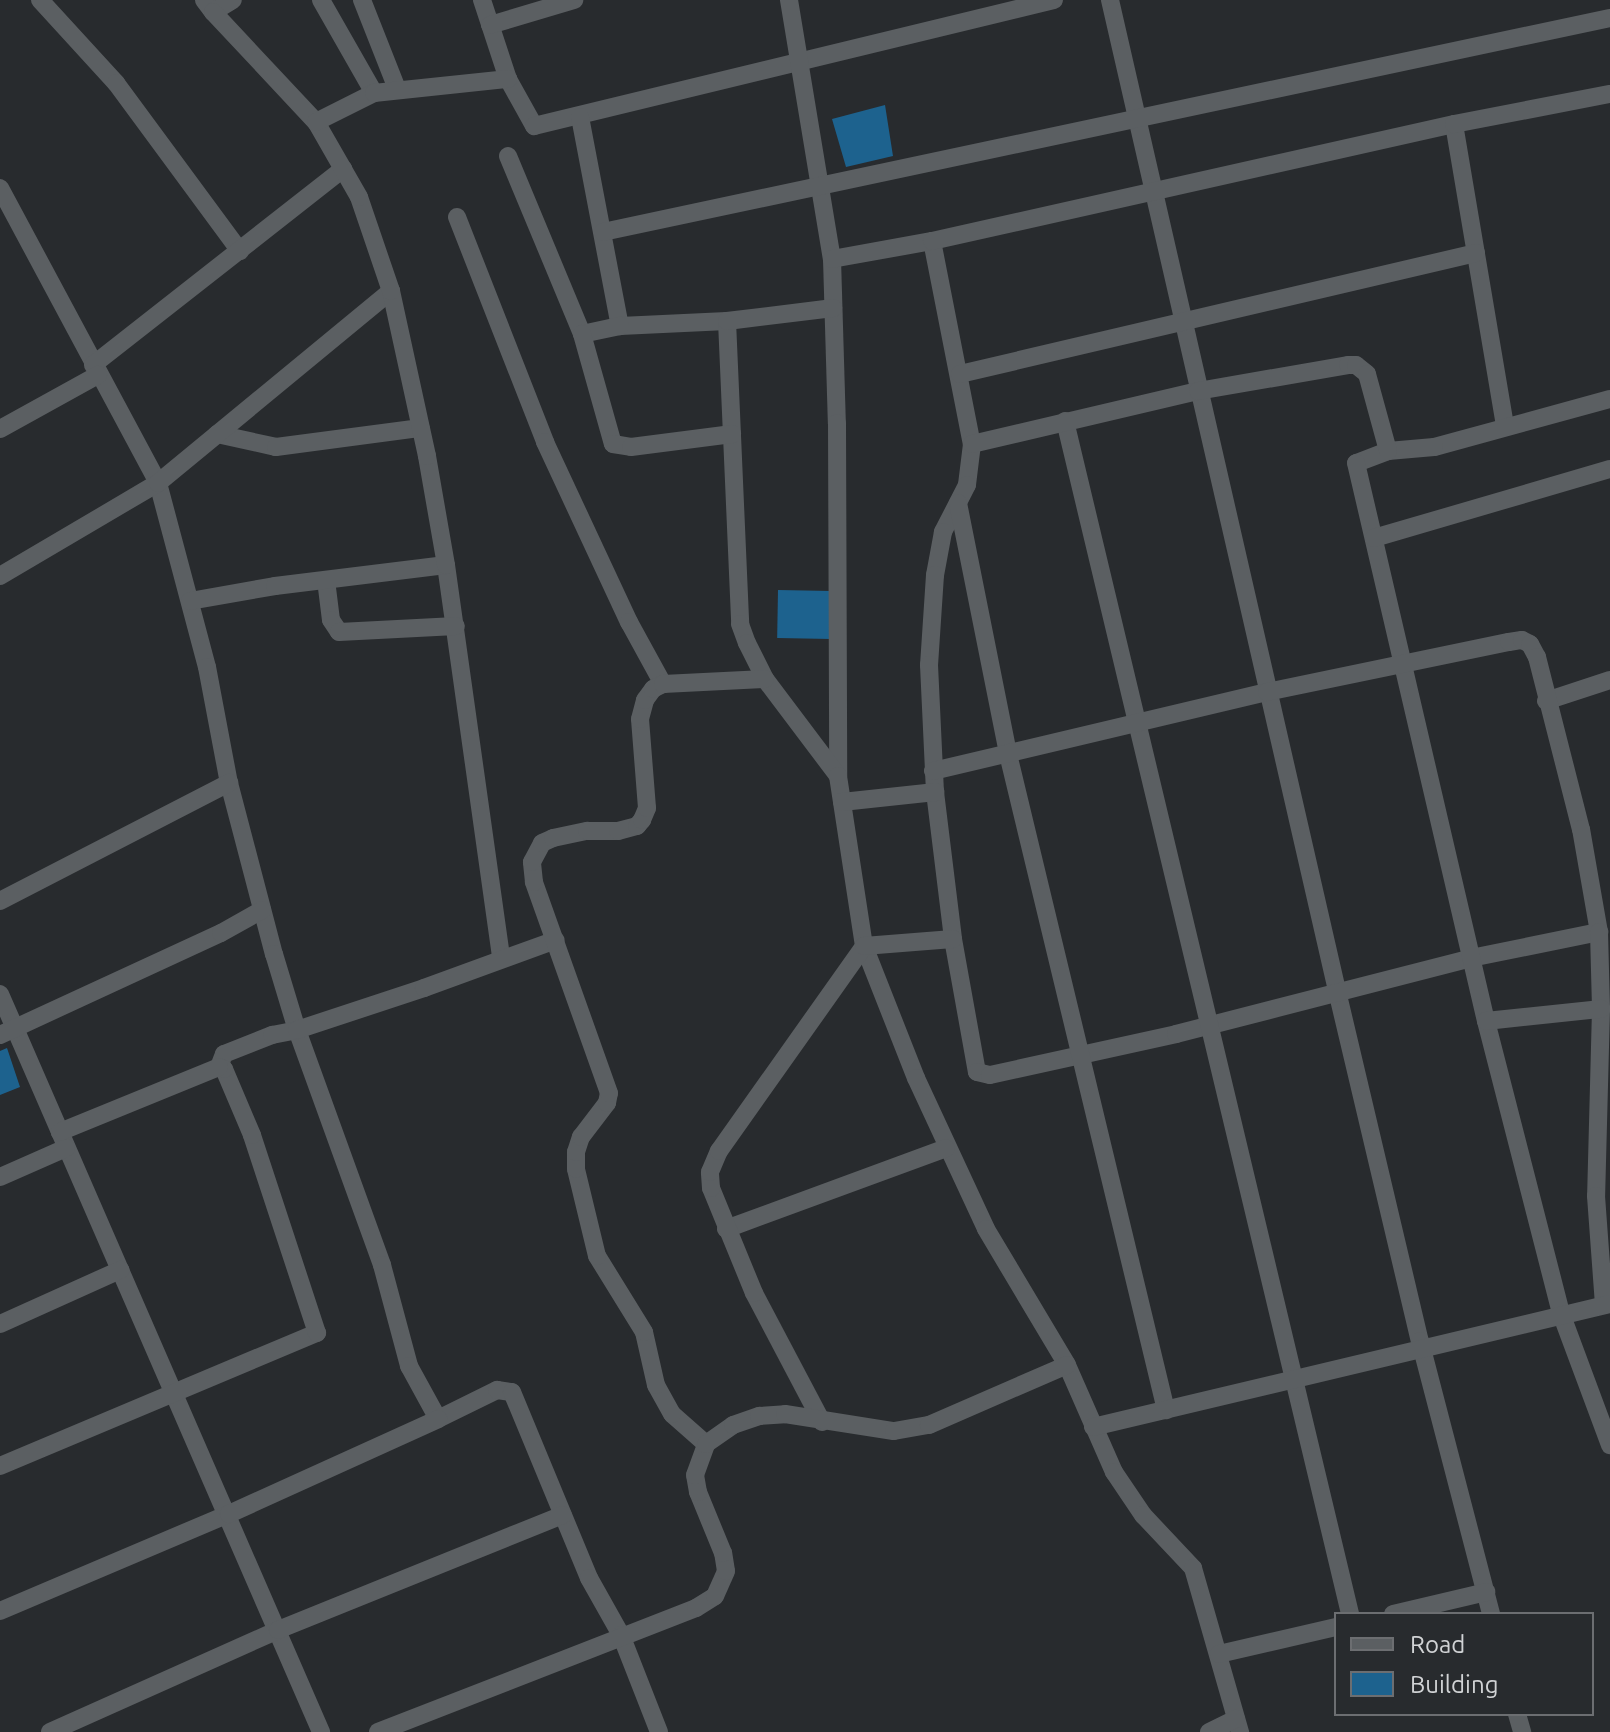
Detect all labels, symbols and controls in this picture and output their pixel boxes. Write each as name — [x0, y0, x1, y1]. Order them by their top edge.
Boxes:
legend — [1334, 1612, 1594, 1716]
text: Road — [1410, 1631, 1465, 1658]
text: Building — [1410, 1671, 1498, 1698]

